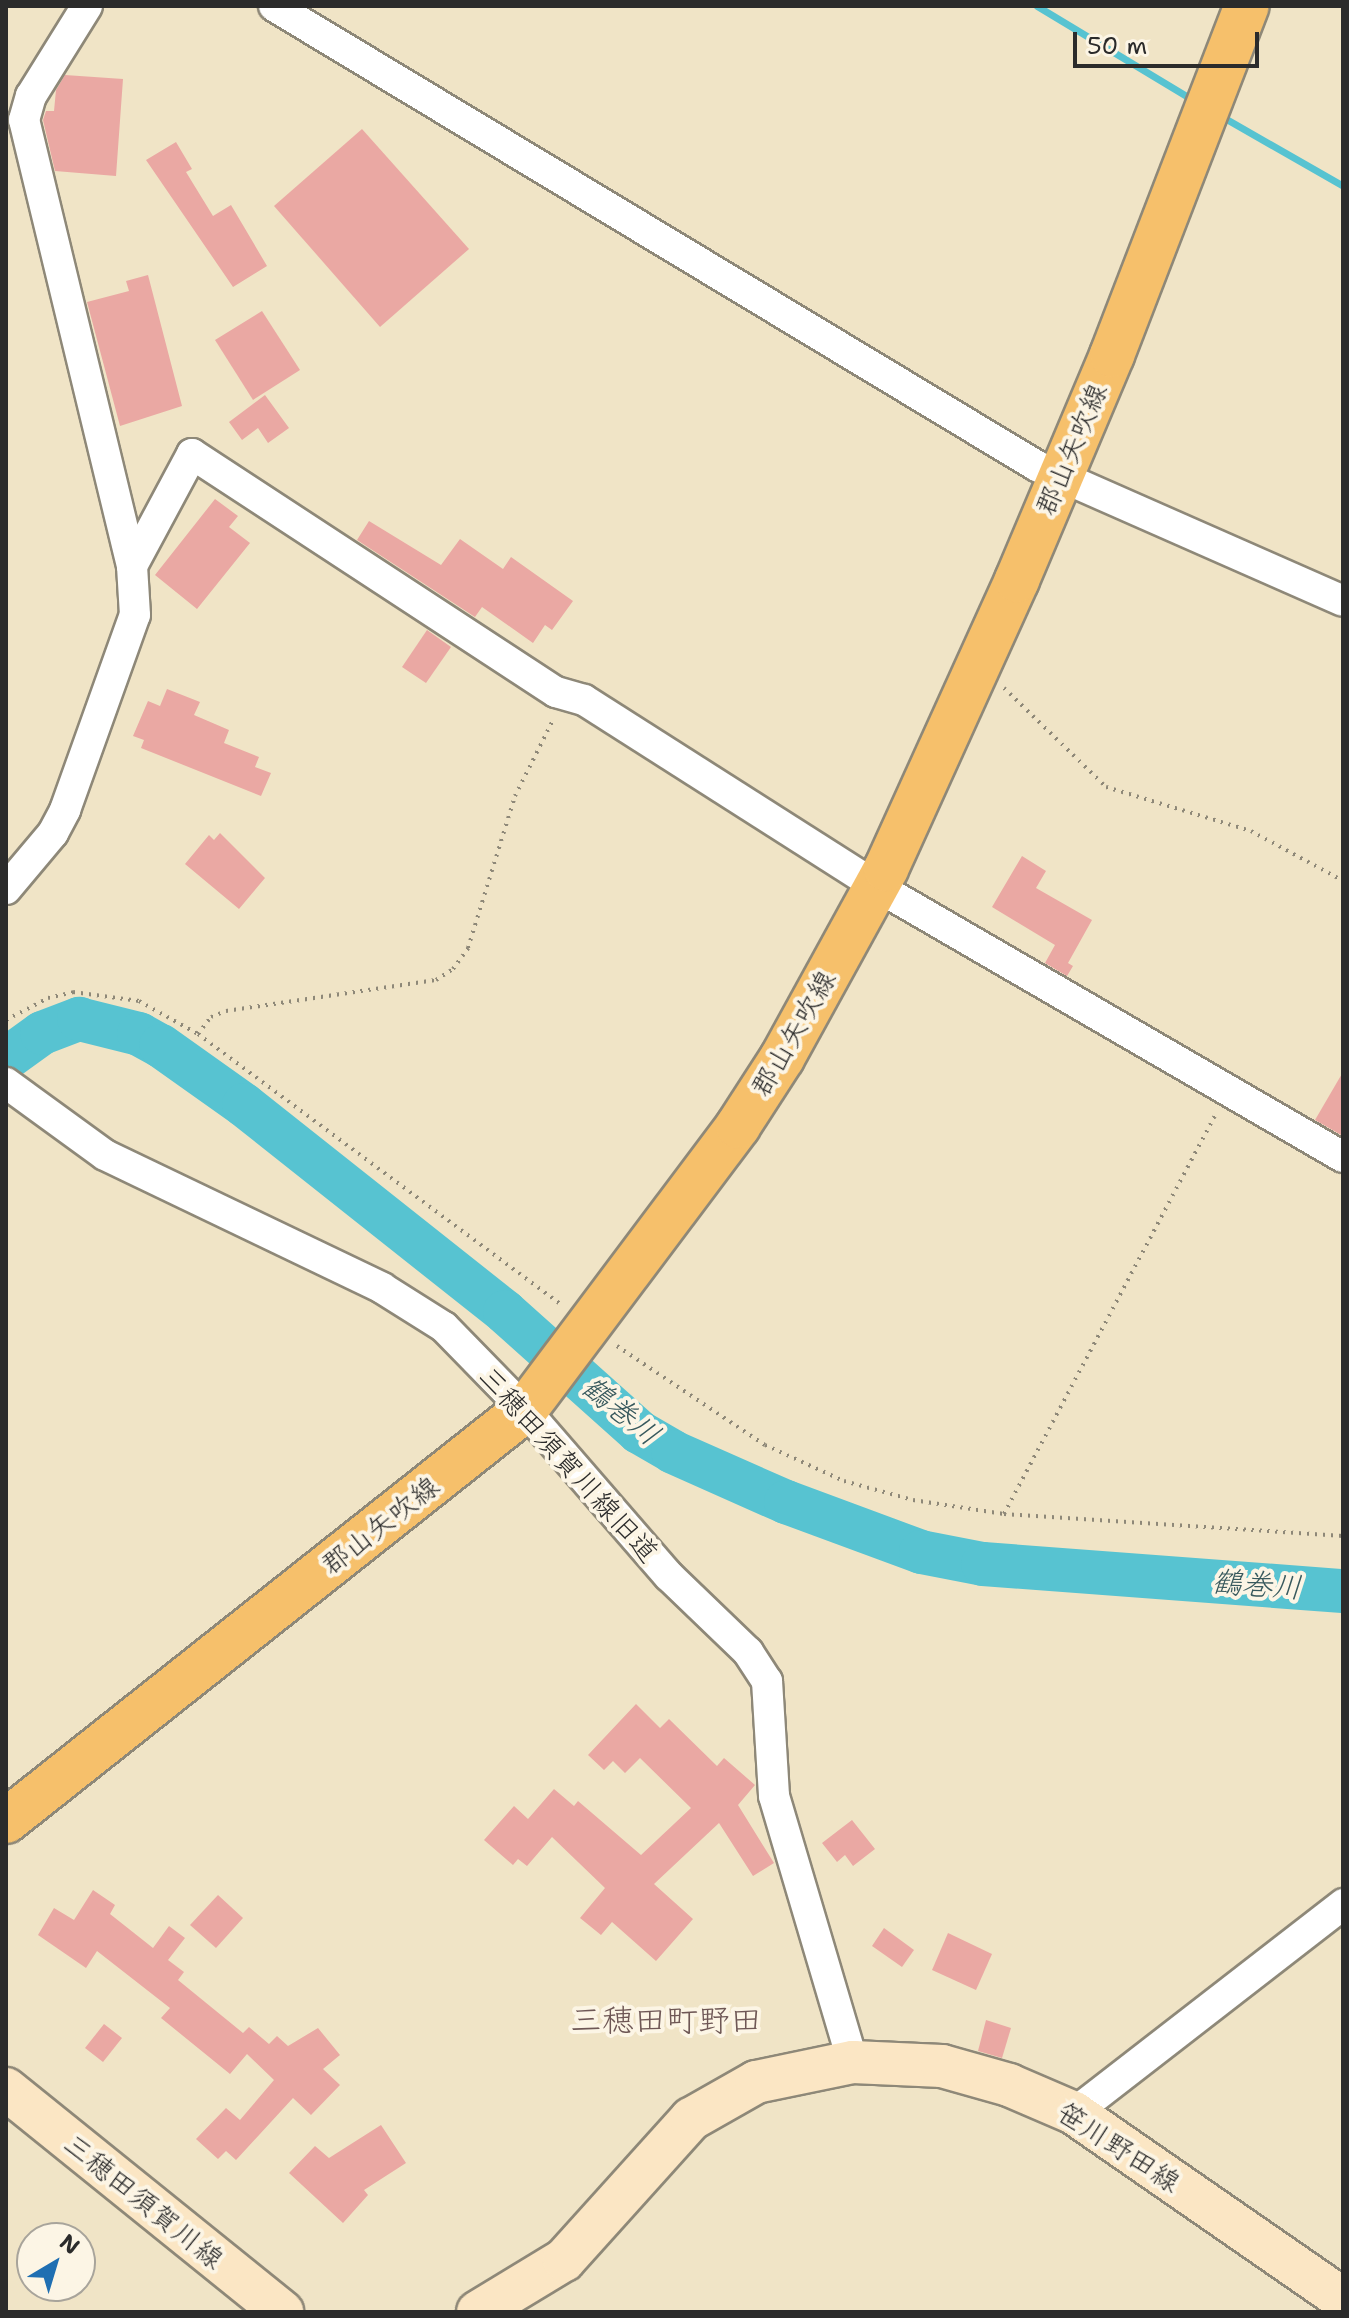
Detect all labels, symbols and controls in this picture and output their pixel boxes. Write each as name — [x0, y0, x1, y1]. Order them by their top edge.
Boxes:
scale bar — [1077, 16, 1263, 66]
text: 50 m — [1087, 30, 1147, 62]
street label: 郡山矢吹線 — [1028, 378, 1114, 520]
street label: 郡山矢吹線 — [743, 964, 843, 1102]
street label: 三穂田須賀川線旧道 — [472, 1359, 666, 1569]
water label: 鶴巻川 — [575, 1369, 667, 1453]
street label: 郡山矢吹線 — [314, 1469, 446, 1581]
water label: 鶴巻川 — [1211, 1564, 1303, 1606]
district label: 三穂田町野田 — [570, 2001, 762, 2039]
street label: 笹川野田線 — [1051, 2095, 1187, 2199]
street label: 三穂田須賀川線 — [57, 2126, 231, 2276]
north arrow — [16, 2222, 96, 2302]
text: N — [54, 2227, 86, 2261]

